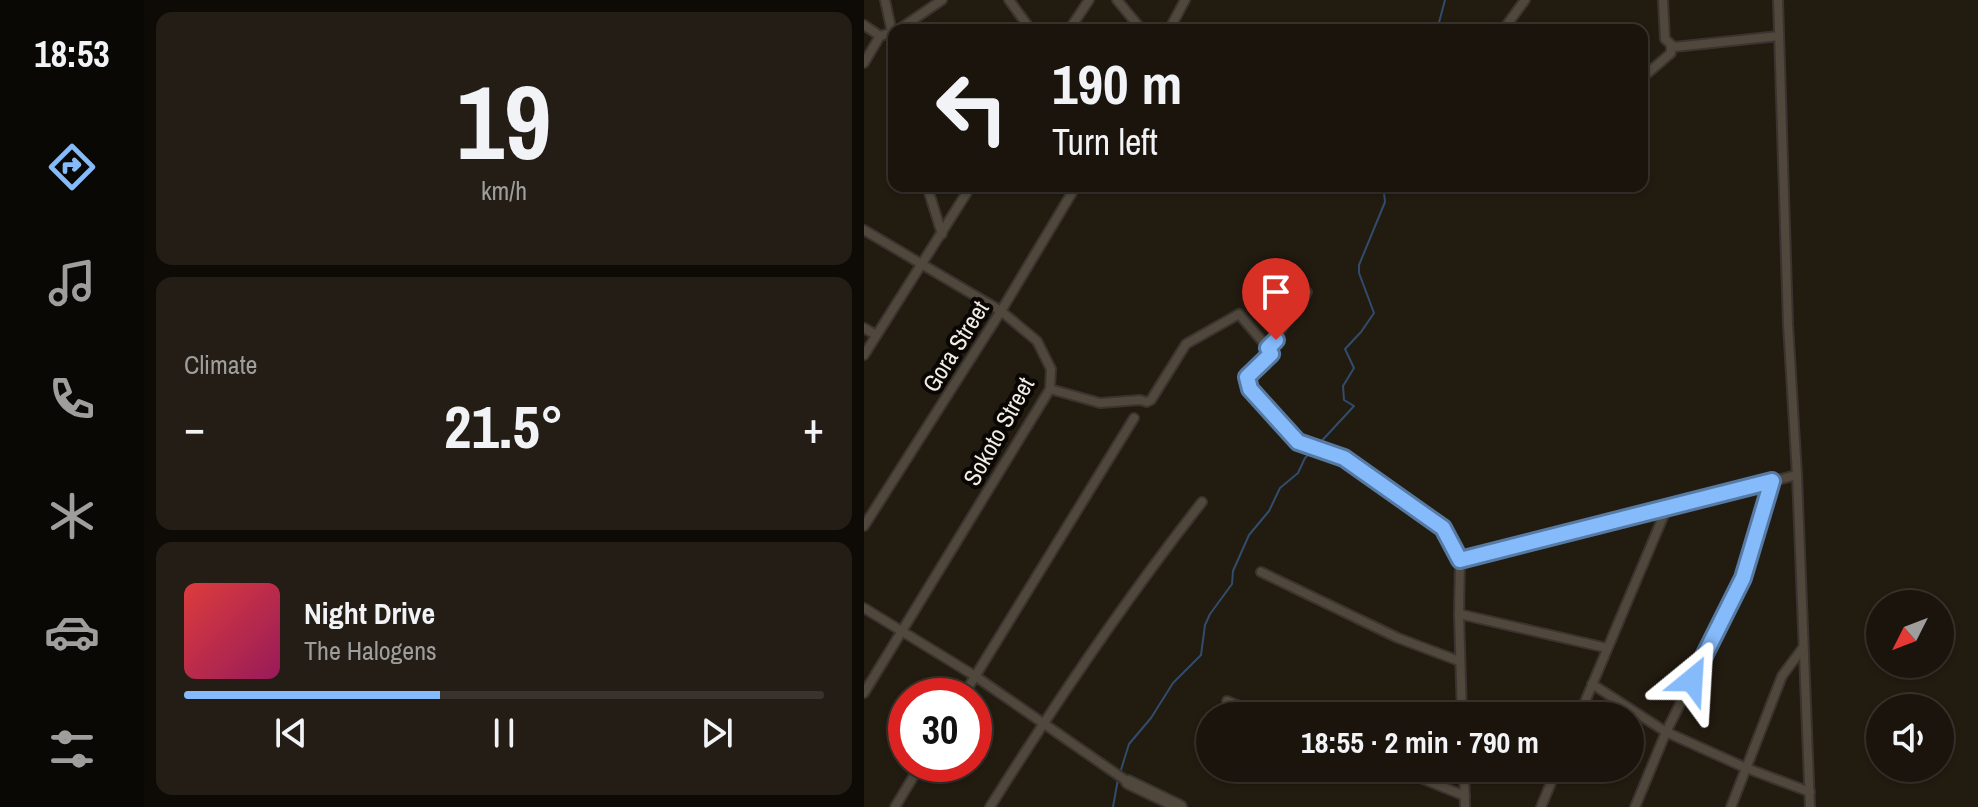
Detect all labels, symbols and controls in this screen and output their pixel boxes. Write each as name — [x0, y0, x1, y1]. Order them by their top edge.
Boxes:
text: 18:53 — [34, 30, 110, 78]
text: 190 m — [1052, 46, 1182, 121]
text: 19 — [457, 51, 551, 191]
icon: left — [920, 56, 1024, 160]
text: Turn left — [1052, 118, 1158, 166]
icon: directions — [44, 139, 100, 195]
text: km/h — [481, 173, 527, 208]
icon: music — [44, 255, 100, 311]
pin — [1242, 258, 1310, 340]
icon: arrive — [1254, 270, 1298, 314]
street label: Gora Street — [914, 294, 996, 398]
text: Climate — [184, 347, 257, 382]
icon: phone — [44, 371, 100, 427]
street label: Sokoto Street — [955, 371, 1041, 491]
text: 21.5° — [444, 386, 564, 467]
text: − — [184, 397, 205, 457]
text: + — [803, 397, 824, 457]
icon: climate — [44, 488, 100, 544]
north arrow — [1866, 590, 1954, 678]
map controls — [1866, 590, 1954, 782]
text: Night Drive — [304, 593, 435, 633]
icon: car — [44, 604, 100, 660]
text: The Halogens — [304, 633, 437, 668]
position arrow — [1650, 638, 1734, 722]
speed limit sign: 30 — [888, 678, 992, 782]
button: sound — [1866, 694, 1954, 782]
icon: previous — [269, 711, 313, 755]
icon: pause — [482, 711, 526, 755]
icon: next — [695, 711, 739, 755]
icon: filters — [44, 721, 100, 777]
text: 18:55 · 2 min · 790 m — [1301, 722, 1539, 762]

